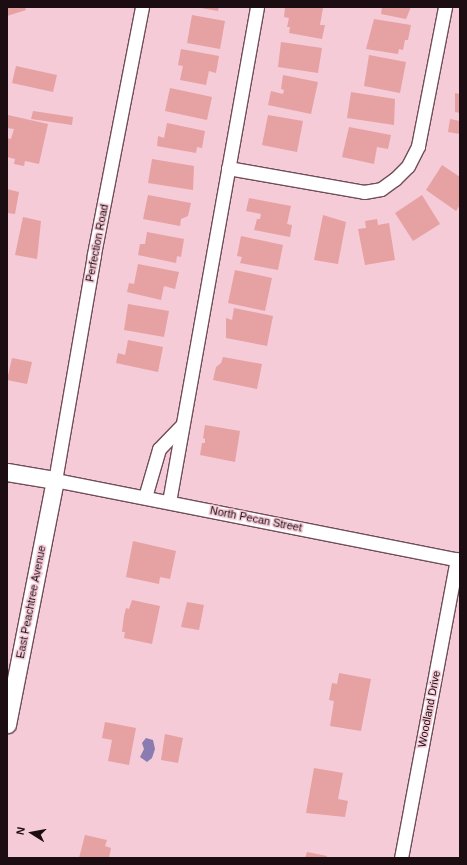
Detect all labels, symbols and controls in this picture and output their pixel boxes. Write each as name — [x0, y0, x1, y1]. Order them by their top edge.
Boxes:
street label: Perfection Road — [83, 203, 111, 283]
street label: North Pecan Street — [209, 504, 303, 534]
street label: East Peachtree Avenue — [14, 544, 48, 660]
street label: Woodland Drive — [415, 669, 443, 749]
north arrow — [12, 813, 52, 853]
text: N — [14, 826, 27, 836]

